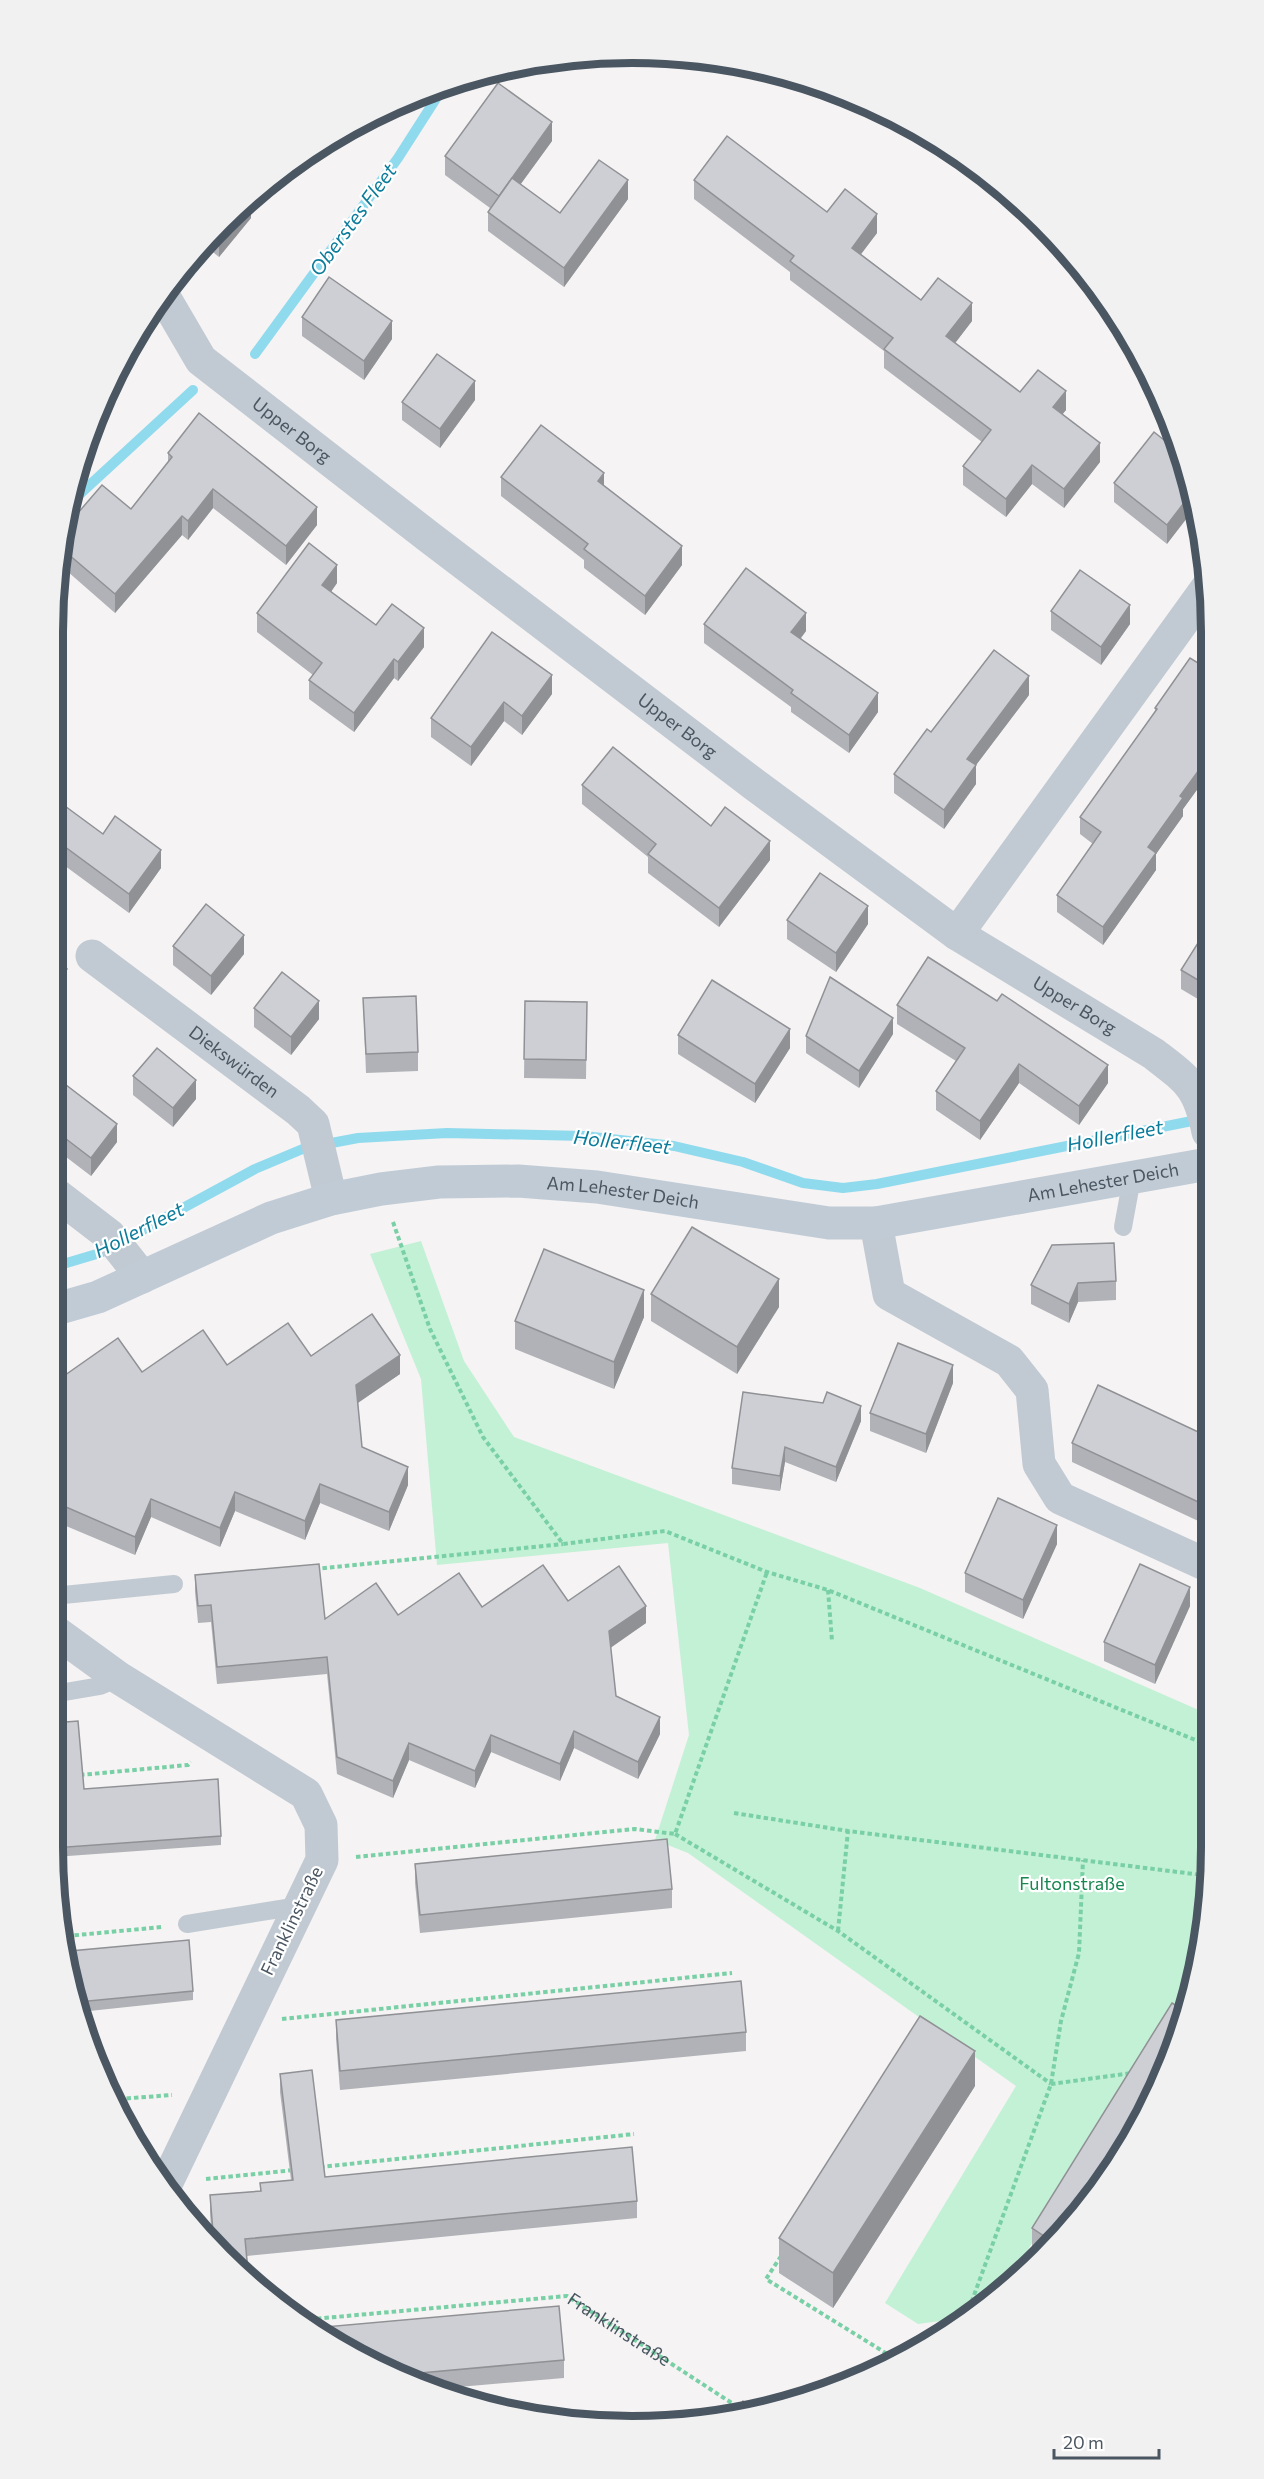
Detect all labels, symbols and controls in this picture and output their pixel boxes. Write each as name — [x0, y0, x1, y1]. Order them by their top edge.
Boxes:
water label: Oberstes Fleet — [303, 158, 401, 280]
street label: Upper Borg — [248, 392, 336, 467]
street label: Upper Borg — [634, 688, 722, 762]
street label: Upper Borg — [1029, 971, 1121, 1039]
street label: Diekswürden — [185, 1020, 284, 1102]
water label: Hollerfleet — [1065, 1114, 1166, 1156]
water label: Hollerfleet — [572, 1124, 673, 1158]
street label: Am Lehester Deich — [1025, 1157, 1180, 1206]
street label: Am Lehester Deich — [546, 1171, 701, 1213]
water label: Hollerfleet — [90, 1196, 188, 1262]
street label: Franklinstraße — [255, 1863, 327, 1979]
park label: Fultonstraße — [1019, 1872, 1125, 1894]
street label: Franklinstraße — [564, 2287, 675, 2370]
scale bar — [1054, 2422, 1159, 2460]
text: 20 m — [1063, 2431, 1104, 2453]

